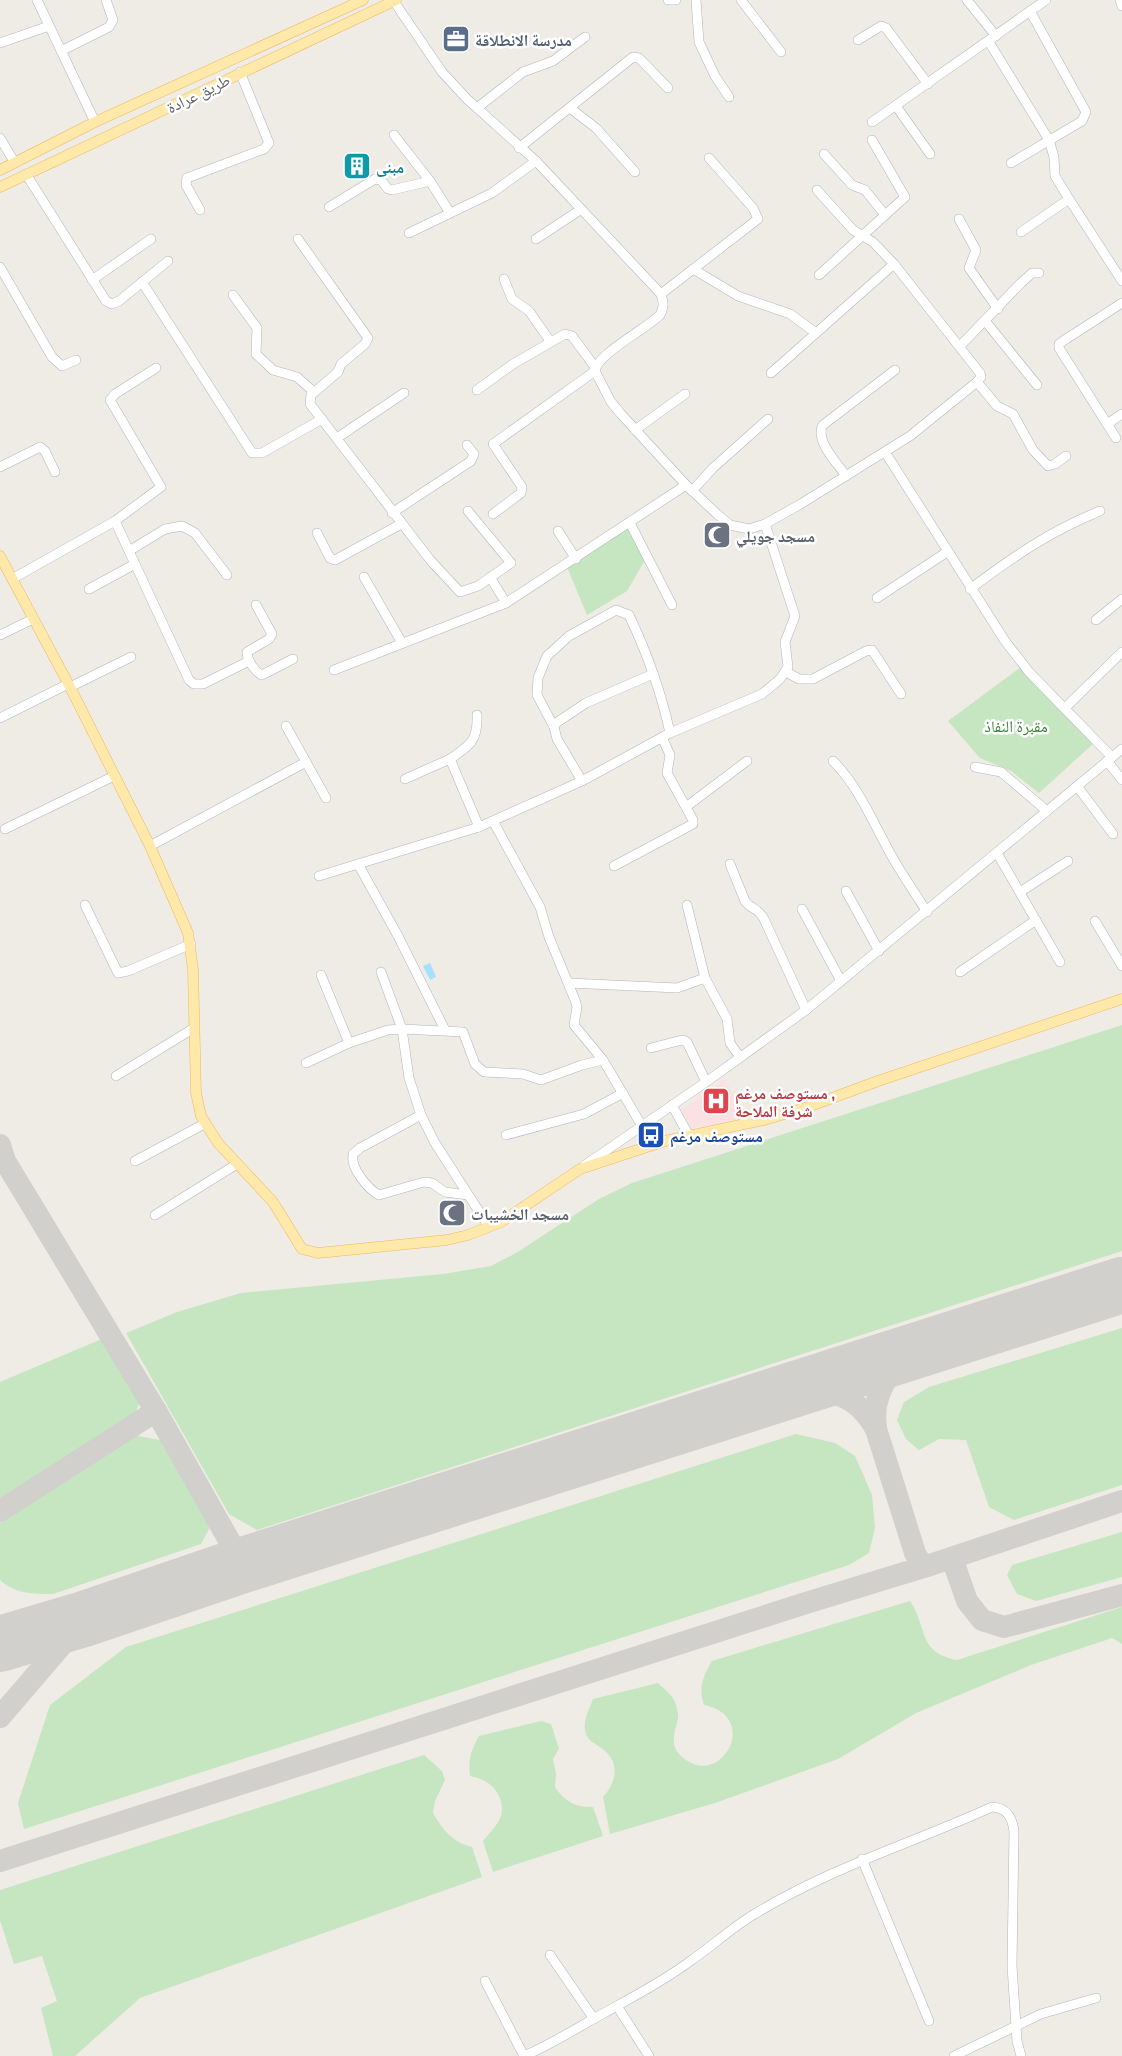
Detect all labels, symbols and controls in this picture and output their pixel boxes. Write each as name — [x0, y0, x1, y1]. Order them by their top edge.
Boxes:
office icon: مدرسة الانطلاقة — [441, 24, 471, 54]
place label: مدرسة الانطلاقة — [475, 30, 572, 49]
street label: طريق عرادة — [163, 70, 234, 118]
building icon: مبنى — [342, 151, 372, 181]
place label: مبنى — [376, 157, 404, 177]
mosque icon: مسجد جويلي — [702, 520, 732, 550]
place label: مسجد جويلي — [736, 526, 815, 548]
park label: مقبرة النفاذ — [984, 716, 1048, 736]
place label: مستوصف مرغم , شرفة الملاحة — [735, 1083, 835, 1120]
hospital icon: مستوصف مرغم , شرفة الملاحة — [701, 1086, 731, 1116]
bus stop icon: مستوصف مرغم — [636, 1120, 666, 1150]
place label: مستوصف مرغم — [670, 1126, 763, 1148]
mosque icon: مسجد الخشيبات — [437, 1198, 467, 1228]
place label: مسجد الخشيبات — [471, 1204, 569, 1223]

